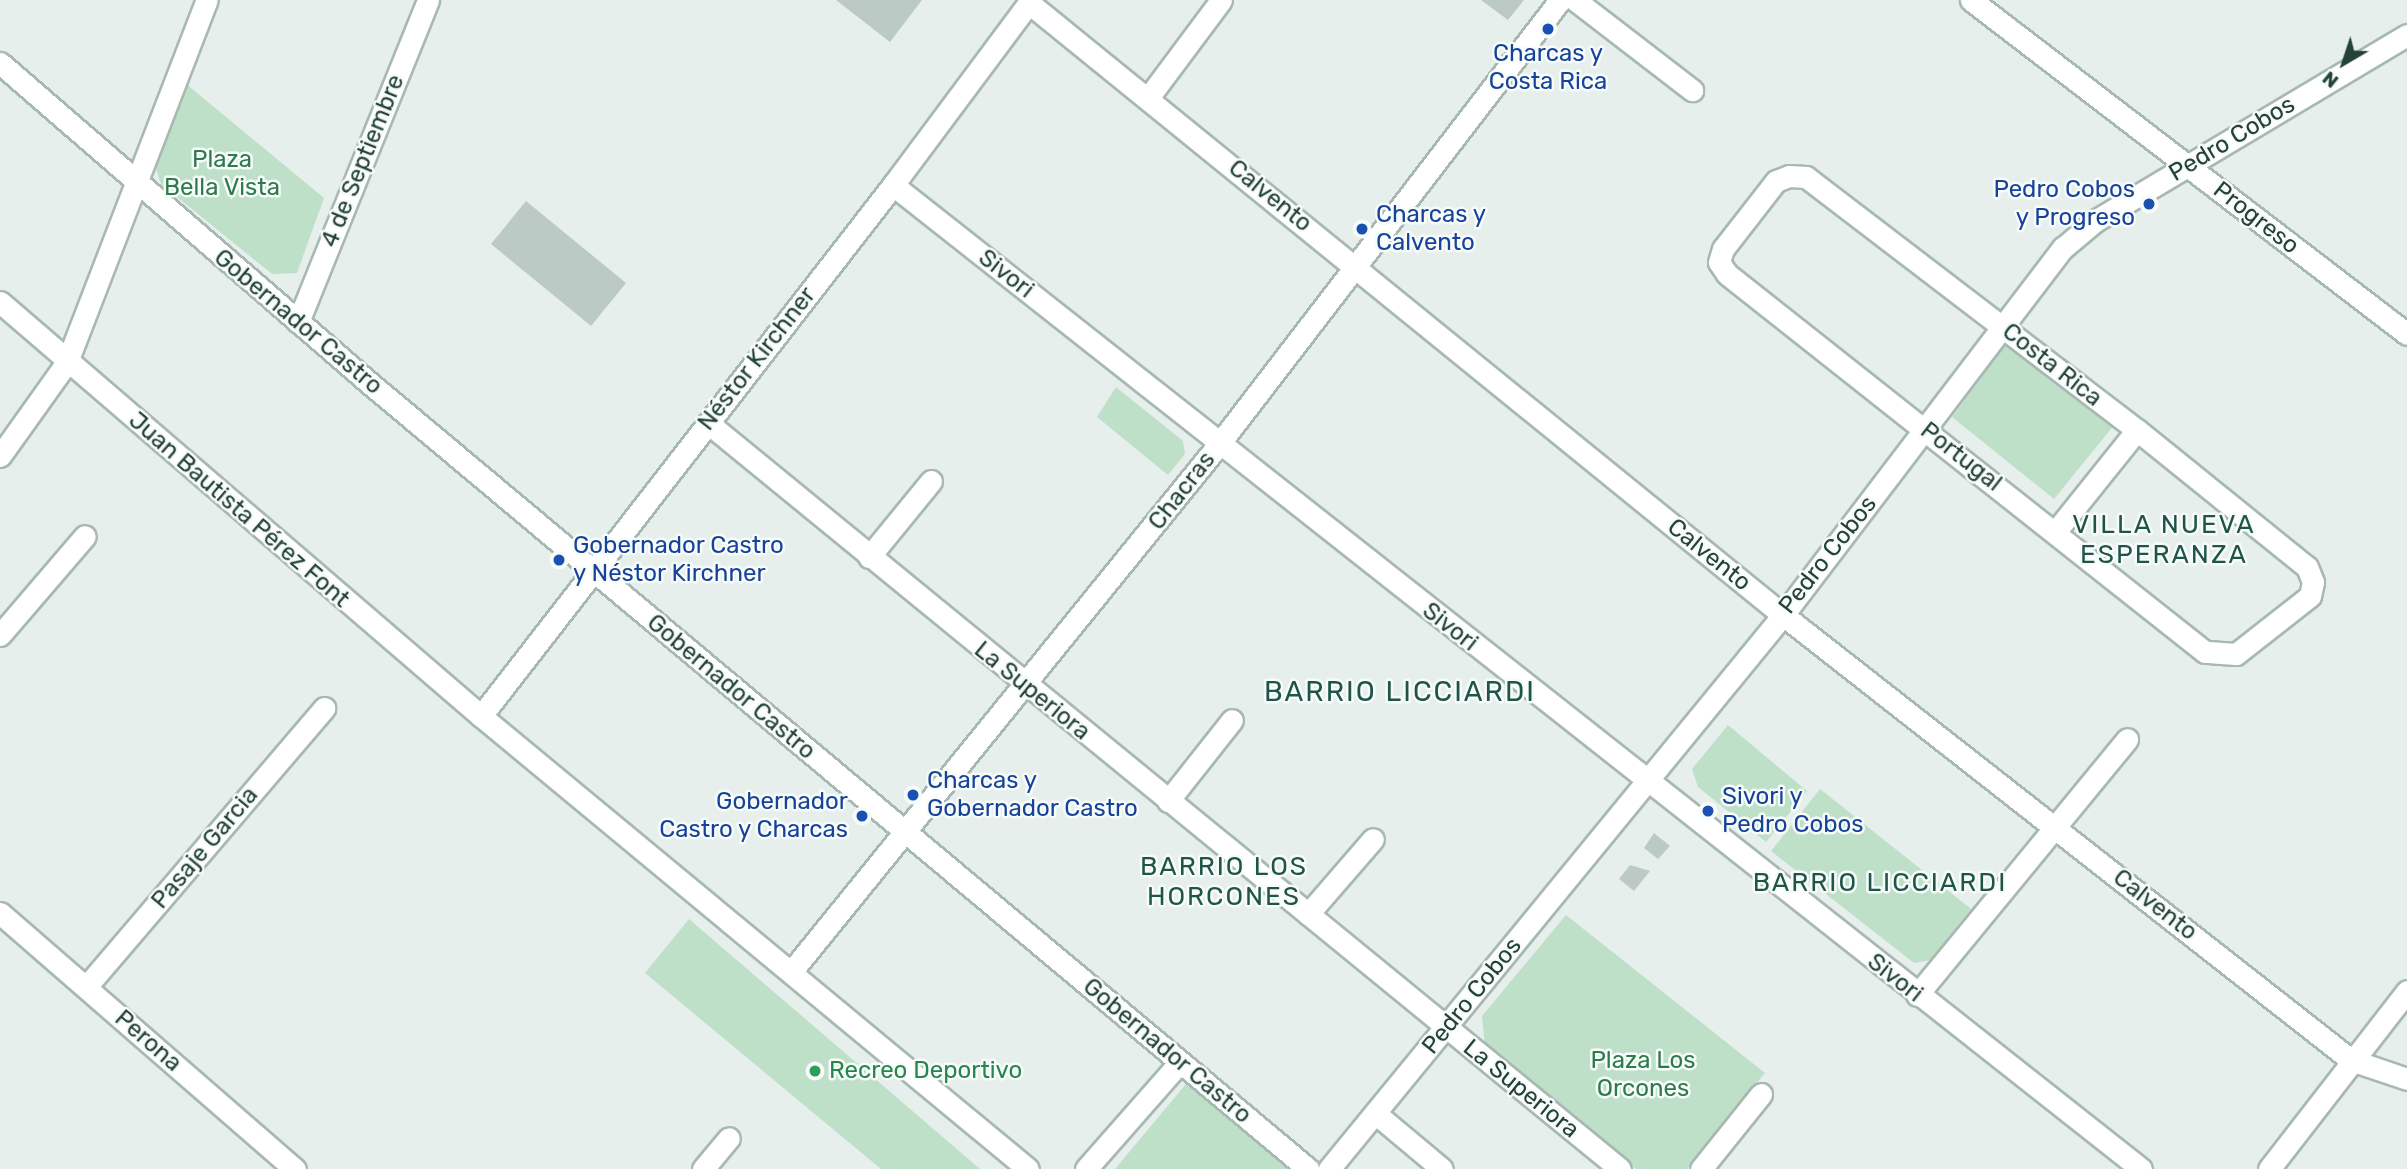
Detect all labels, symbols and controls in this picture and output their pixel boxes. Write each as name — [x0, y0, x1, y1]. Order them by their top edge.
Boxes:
marker: Charcas y Costa Rica — [1540, 21, 1556, 37]
north arrow — [2309, 28, 2379, 98]
place label: Charcas y Costa Rica — [1489, 40, 1607, 96]
text: N — [2318, 66, 2343, 93]
street label: 4 de Septiembre — [315, 71, 411, 251]
street label: Pedro Cobos — [2164, 90, 2300, 188]
park label: Plaza Bella Vista — [164, 146, 280, 202]
street label: Calvento — [1223, 154, 1317, 238]
place label: Pedro Cobos y Progreso — [1993, 176, 2135, 232]
street label: Progreso — [2207, 176, 2305, 260]
marker: Pedro Cobos y Progreso — [2141, 196, 2157, 212]
place label: Charcas y Calvento — [1376, 201, 1487, 257]
marker: Charcas y Calvento — [1354, 221, 1370, 237]
street label: Gobernador Castro — [208, 243, 388, 401]
street label: Sivori — [973, 243, 1039, 305]
street label: Néstor Kirchner — [692, 281, 822, 437]
street label: Costa Rica — [1996, 317, 2108, 413]
street label: Juan Bautista Pérez Font — [123, 406, 355, 614]
street label: Portugal — [1915, 416, 2007, 498]
street label: Chacras — [1142, 446, 1222, 536]
street label: Pedro Cobos — [1773, 490, 1883, 620]
district label: VILLA NUEVA ESPERANZA — [2073, 509, 2255, 570]
street label: Calvento — [1662, 513, 1756, 597]
place label: Gobernador Castro y Néstor Kirchner — [573, 532, 784, 588]
marker: Gobernador Castro y Néstor Kirchner — [551, 552, 567, 568]
street label: Sivori — [1417, 596, 1483, 658]
street label: Gobernador Castro — [641, 608, 821, 766]
street label: La Superiora — [968, 636, 1096, 746]
district label: BARRIO LICCIARDI — [1266, 675, 1534, 709]
place label: Charcas y Gobernador Castro — [927, 767, 1138, 823]
street label: Pasaje Garcia — [146, 781, 264, 915]
place label: Sivori y Pedro Cobos — [1722, 783, 1864, 839]
marker: Charcas y Gobernador Castro — [905, 787, 921, 803]
place label: Gobernador Castro y Charcas — [658, 788, 848, 844]
marker: Sivori y Pedro Cobos — [1700, 803, 1716, 819]
marker: Gobernador Castro y Charcas — [854, 808, 870, 824]
district label: BARRIO LOS HORCONES — [1141, 851, 1307, 912]
street label: Calvento — [2107, 863, 2203, 947]
district label: BARRIO LICCIARDI — [1755, 867, 2005, 899]
street label: Pedro Cobos — [1416, 932, 1528, 1060]
street label: Sivori — [1862, 947, 1928, 1009]
street label: Gobernador Castro — [1077, 972, 1257, 1130]
street label: Perona — [109, 1004, 187, 1078]
street label: La Superiora — [1457, 1034, 1585, 1144]
park label: Plaza Los Orcones — [1590, 1047, 1696, 1103]
place label: Recreo Deportivo — [829, 1057, 1022, 1085]
marker: Recreo Deportivo — [807, 1063, 823, 1079]

